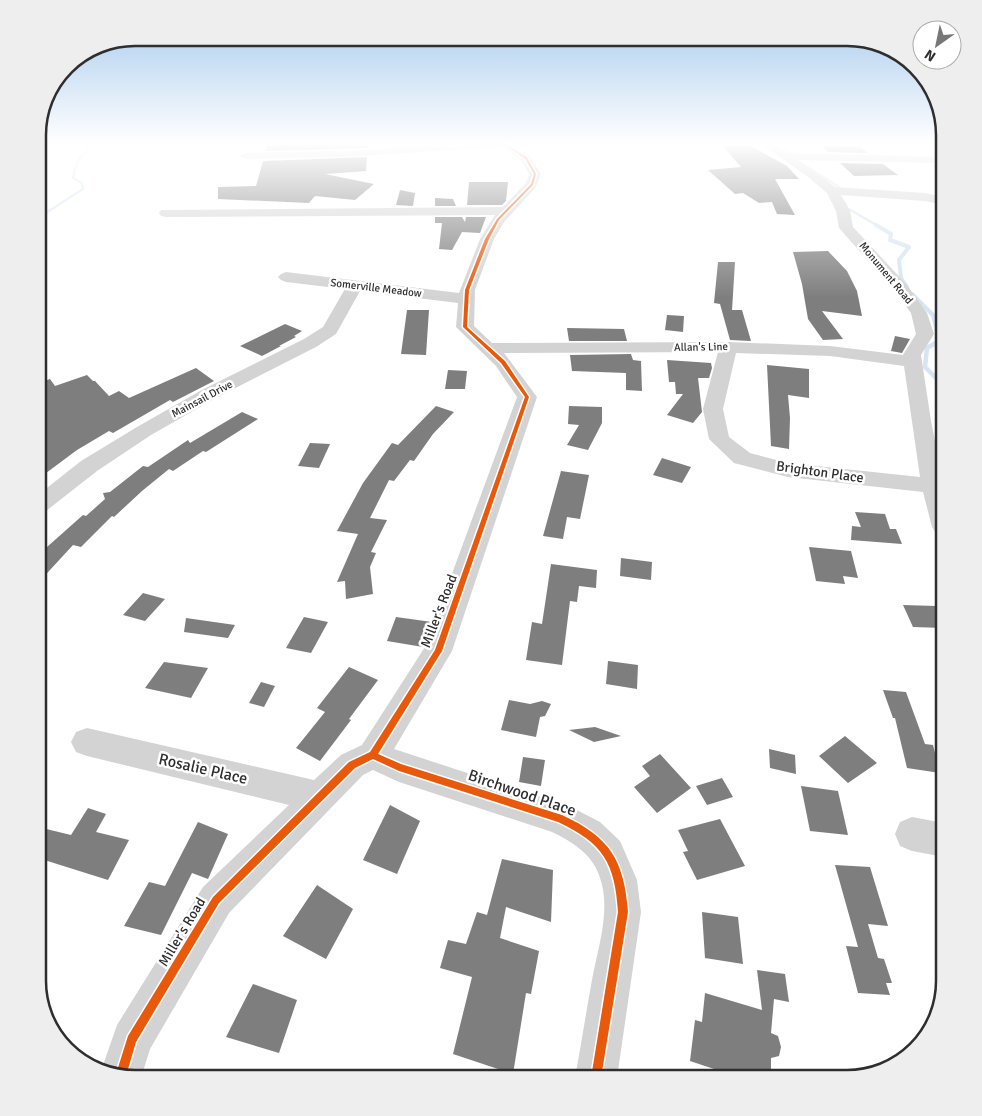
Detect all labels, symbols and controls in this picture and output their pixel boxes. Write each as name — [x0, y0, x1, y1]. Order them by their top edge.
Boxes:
north arrow — [912, 20, 962, 70]
text: N — [921, 46, 939, 65]
street label: Monument Road — [856, 239, 916, 307]
street label: Somerville Meadow — [330, 276, 422, 300]
street label: Allan's Line — [674, 340, 728, 354]
street label: Mainsail Drive — [169, 378, 235, 420]
street label: Brighton Place — [775, 457, 865, 487]
street label: Miller's Road — [417, 572, 461, 650]
street label: Rosalie Place — [157, 749, 249, 789]
street label: Birchwood Place — [465, 765, 579, 821]
street label: Miller's Road — [155, 895, 209, 969]

